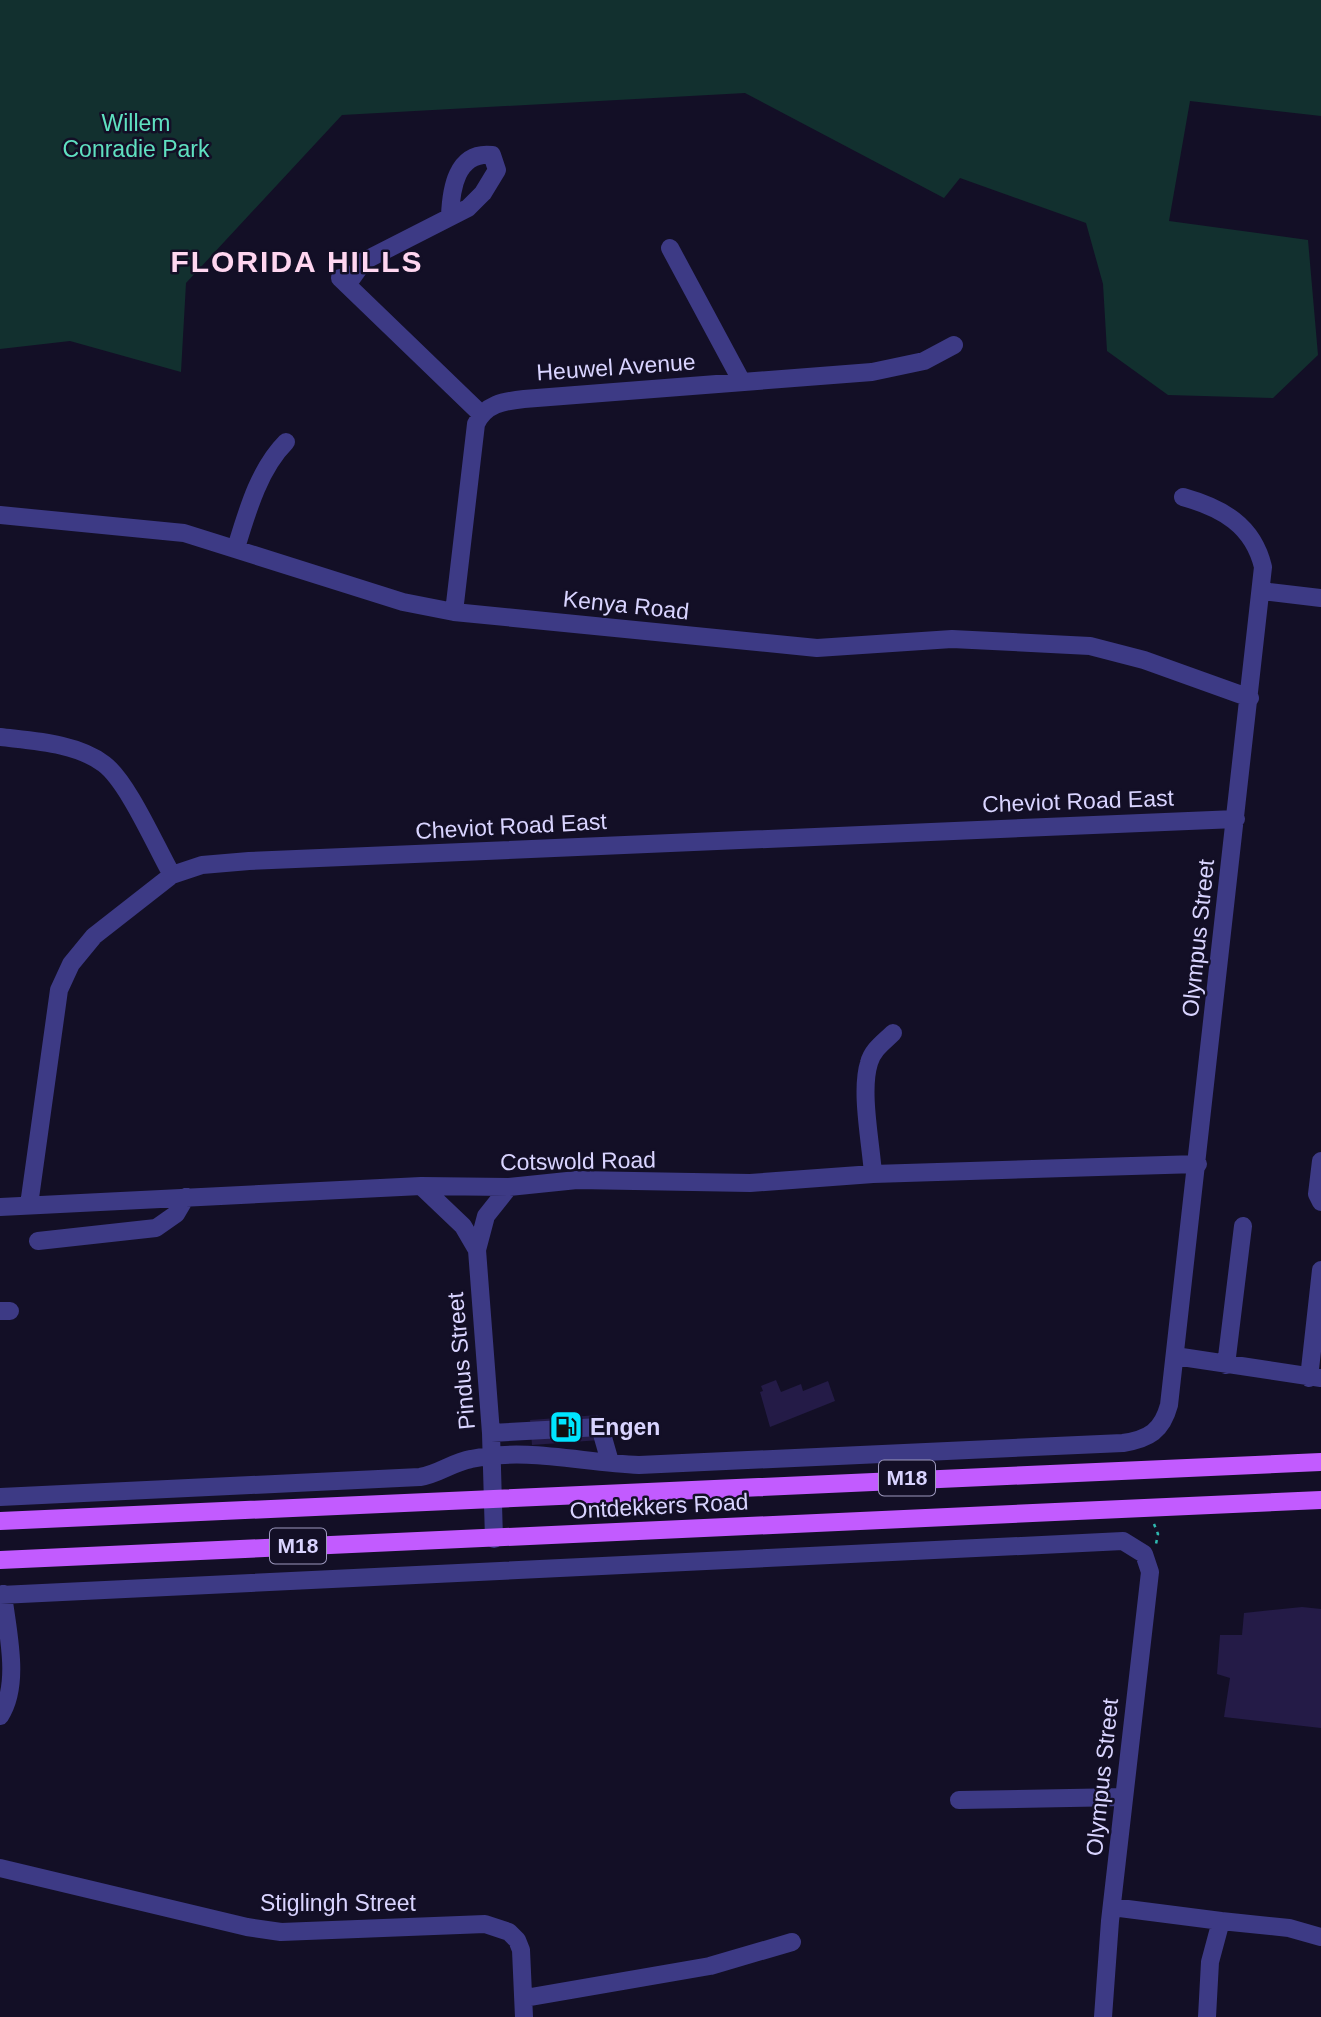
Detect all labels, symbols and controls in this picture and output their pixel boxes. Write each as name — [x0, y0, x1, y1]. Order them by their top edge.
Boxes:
park label: Willem Conradie Park — [62, 110, 210, 162]
district label: FLORIDA HILLS — [170, 245, 424, 278]
street label: Heuwel Avenue — [536, 348, 696, 386]
street label: Kenya Road — [562, 585, 690, 625]
street label: Cheviot Road East — [982, 785, 1175, 817]
street label: Cheviot Road East — [415, 808, 608, 844]
street label: Olympus Street — [1177, 857, 1219, 1018]
street label: Cotswold Road — [500, 1147, 656, 1175]
street label: Pindus Street — [442, 1290, 480, 1431]
fuel station icon: Engen — [547, 1408, 585, 1446]
place label: Engen — [590, 1414, 660, 1440]
road number: M18 — [879, 1460, 935, 1496]
street label: Ontdekkers Road — [569, 1488, 749, 1524]
road number: M18 — [270, 1528, 326, 1564]
street label: Olympus Street — [1081, 1696, 1123, 1857]
street label: Stiglingh Street — [260, 1890, 417, 1916]

